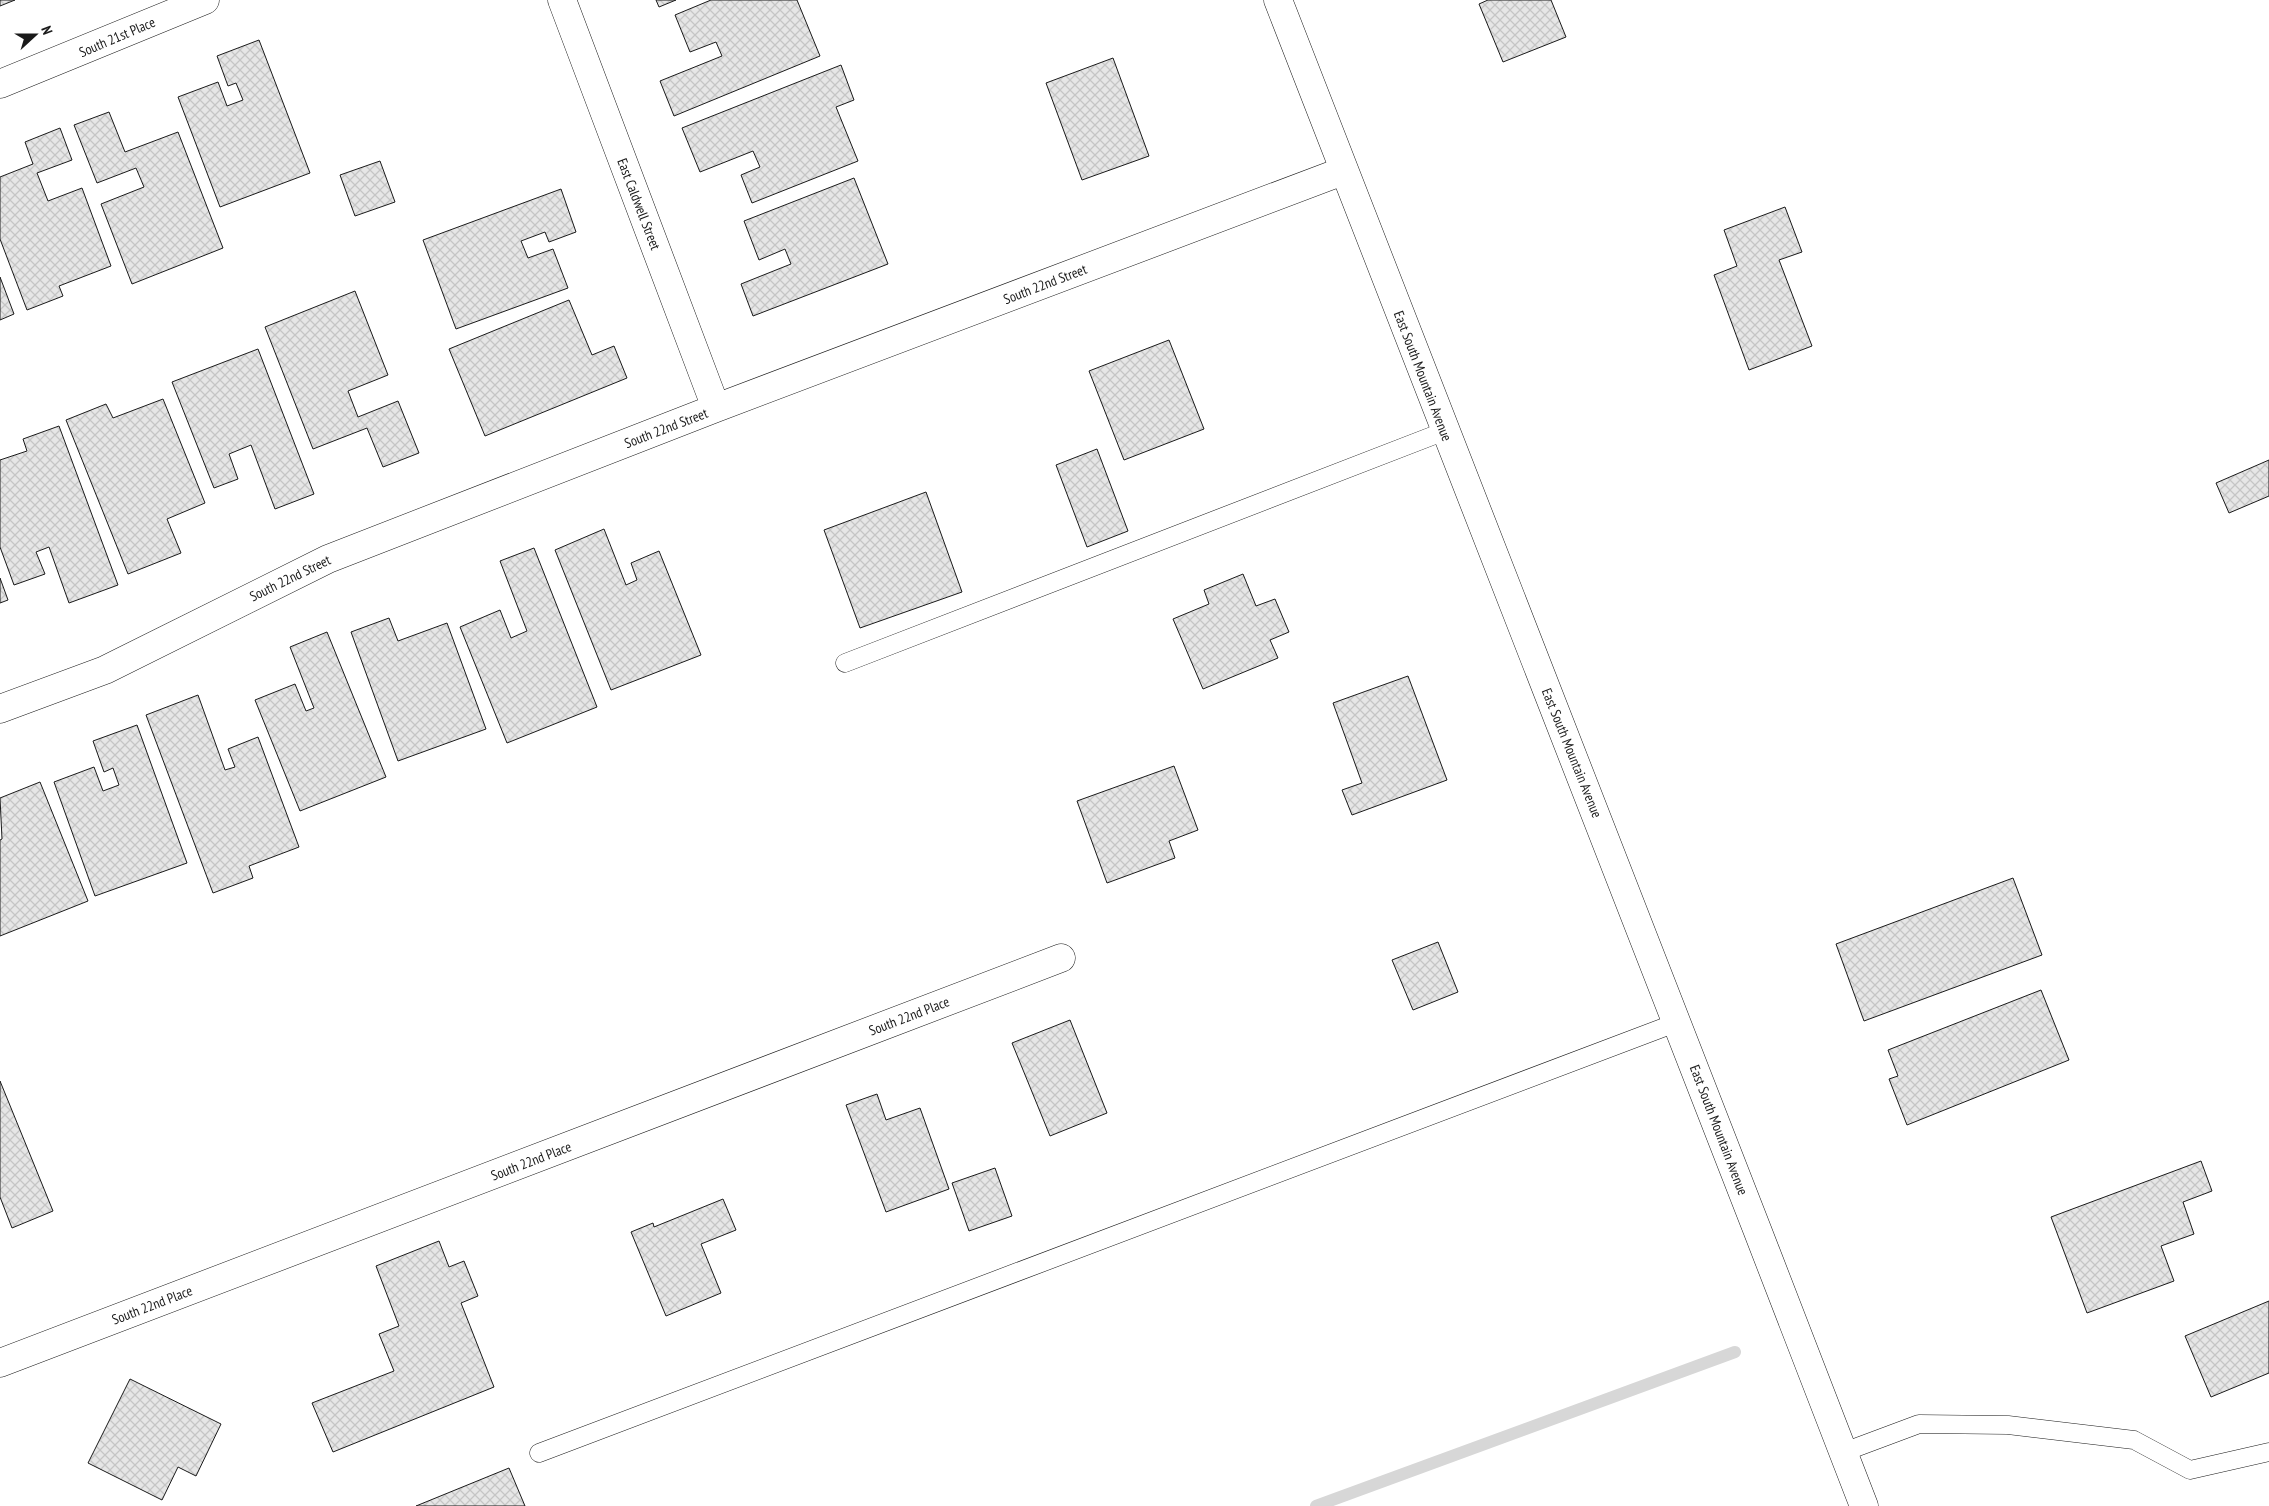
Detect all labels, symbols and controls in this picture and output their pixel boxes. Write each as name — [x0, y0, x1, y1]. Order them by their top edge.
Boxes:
north arrow — [10, 10, 60, 60]
street label: South 21st Place — [76, 13, 158, 61]
text: N — [37, 24, 57, 37]
street label: East Caldwell Street — [613, 156, 665, 253]
street label: South 22nd Street — [1001, 260, 1089, 308]
street label: East South Mountain Avenue — [1390, 308, 1456, 444]
street label: South 22nd Street — [622, 404, 710, 452]
street label: South 22nd Street — [247, 551, 334, 605]
street label: East South Mountain Avenue — [1538, 686, 1606, 821]
street label: South 22nd Place — [866, 992, 952, 1040]
street label: East South Mountain Avenue — [1686, 1062, 1752, 1198]
street label: South 22nd Place — [488, 1137, 574, 1185]
street label: South 22nd Place — [109, 1281, 195, 1329]

